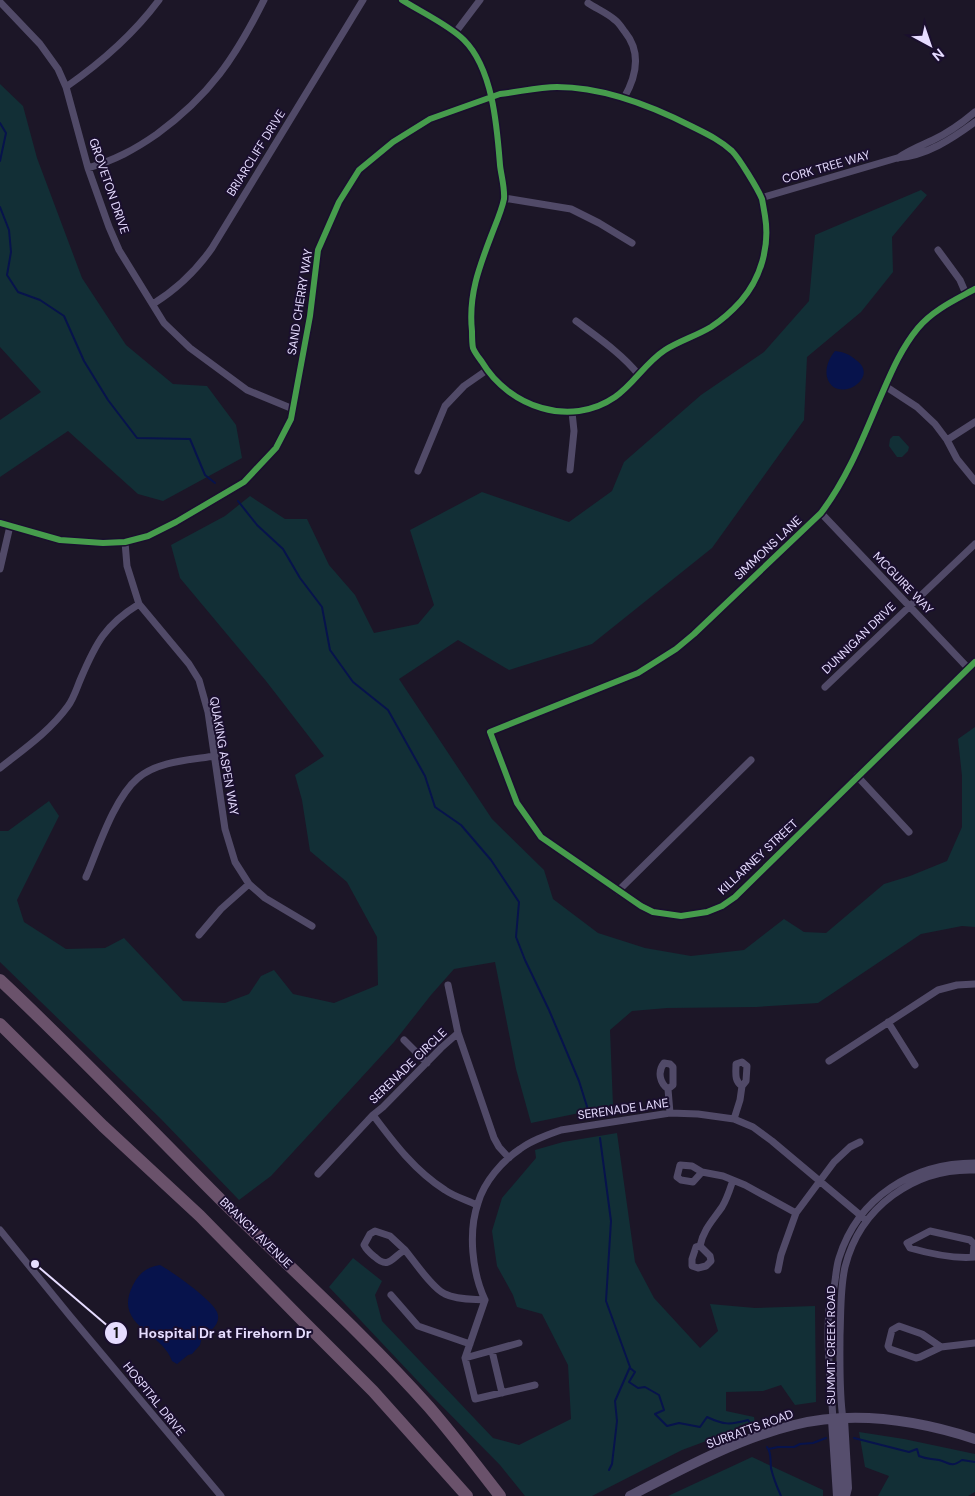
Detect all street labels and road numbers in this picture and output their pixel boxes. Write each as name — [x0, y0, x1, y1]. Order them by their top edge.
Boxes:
street label: BRIARCLIFF DRIVE — [223, 107, 289, 199]
street label: GROVETON DRIVE — [85, 136, 133, 236]
street label: CORK TREE WAY — [780, 147, 872, 187]
street label: SAND CHERRY WAY — [284, 248, 316, 356]
street label: SIMMONS LANE — [731, 512, 805, 584]
street label: MCGUIRE WAY — [869, 549, 937, 617]
street label: DUNNIGAN DRIVE — [819, 598, 900, 677]
street label: QUAKING ASPEN WAY — [206, 695, 242, 817]
street label: KILLARNEY STREET — [715, 816, 802, 898]
street label: SERENADE CIRCLE — [366, 1025, 451, 1107]
street label: SERENADE LANE — [577, 1095, 670, 1123]
street label: BRANCH AVENUE — [216, 1194, 296, 1272]
street label: SUMMIT CREEK ROAD — [823, 1285, 839, 1405]
street label: HOSPITAL DRIVE — [119, 1359, 189, 1439]
street label: SURRATTS ROAD — [704, 1406, 796, 1452]

